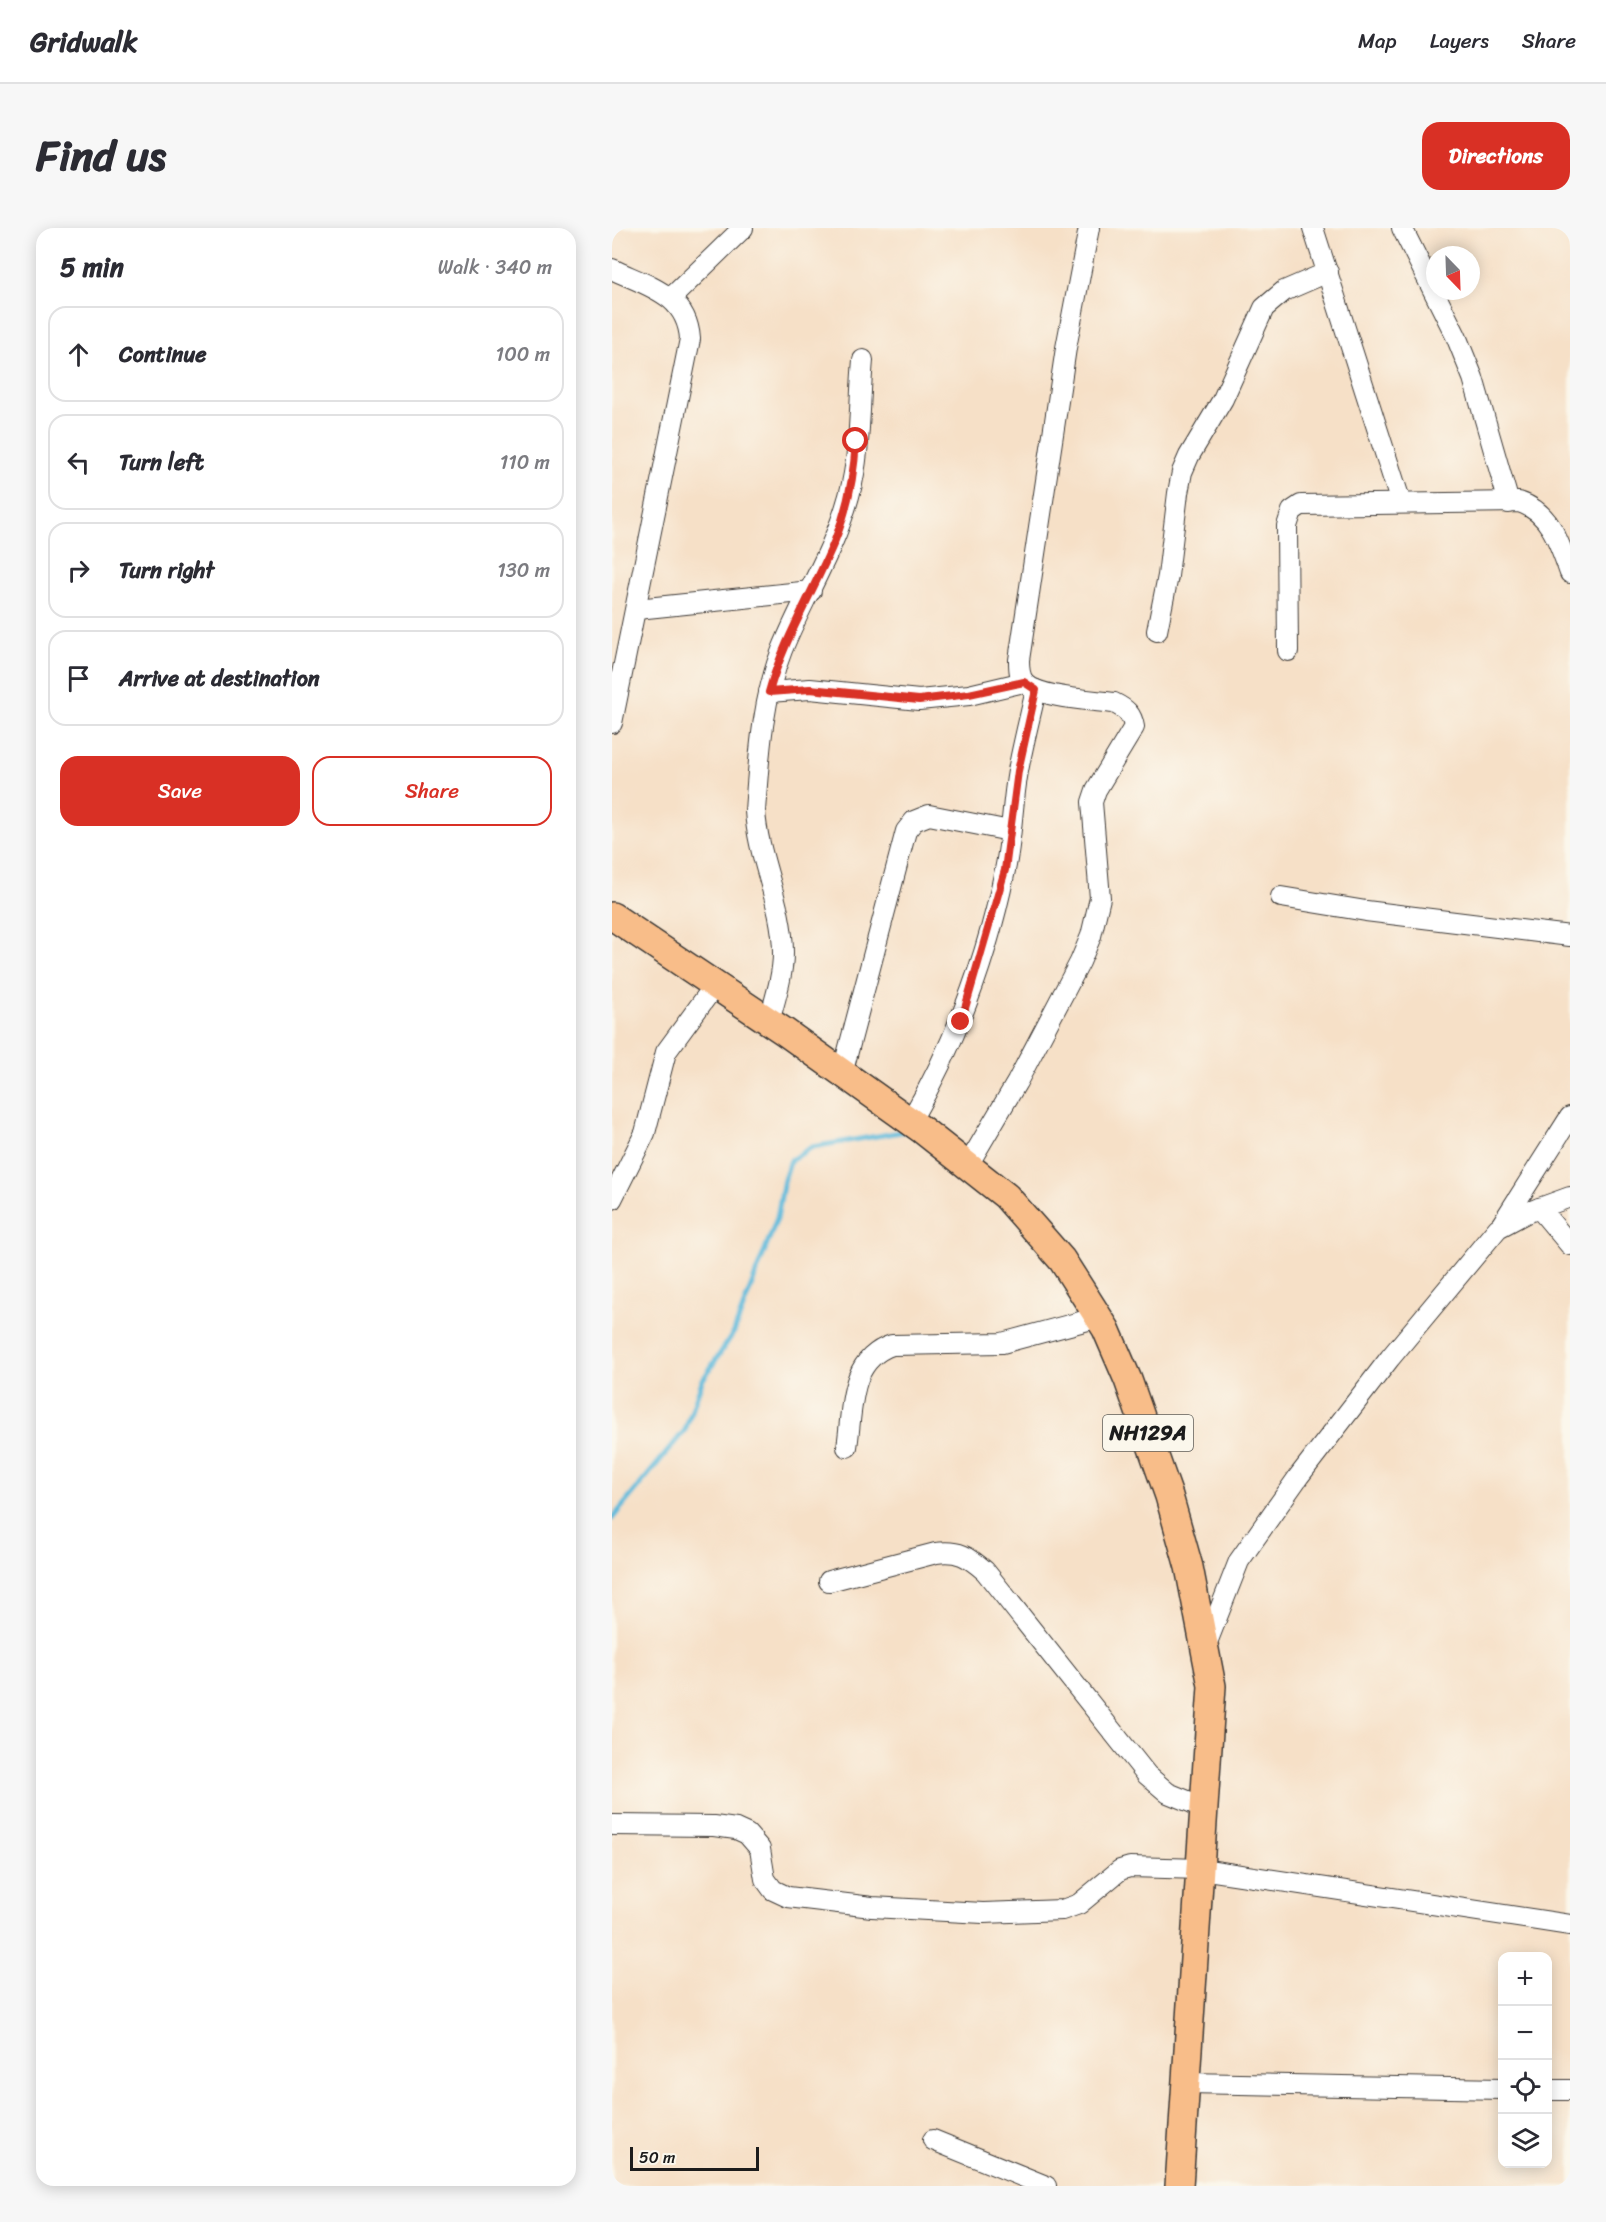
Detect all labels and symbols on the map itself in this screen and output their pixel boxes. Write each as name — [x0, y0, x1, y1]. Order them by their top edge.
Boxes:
north arrow — [1426, 246, 1480, 300]
route start — [842, 427, 868, 453]
route end — [947, 1008, 973, 1034]
road number: NH129A — [1103, 1415, 1193, 1451]
scale bar — [630, 2144, 759, 2172]

